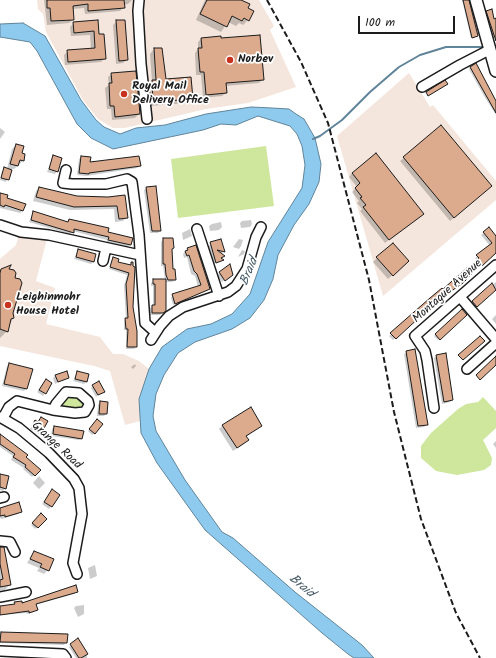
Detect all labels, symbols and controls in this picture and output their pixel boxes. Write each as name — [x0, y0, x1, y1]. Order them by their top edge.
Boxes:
scale bar — [360, 8, 457, 34]
text: 100 m — [365, 13, 395, 32]
place label: Norbev — [238, 53, 273, 67]
marker: Norbev — [225, 55, 235, 65]
place label: Royal Mail Delivery Office — [132, 80, 209, 108]
marker: Royal Mail Delivery Office — [119, 89, 129, 99]
water label: Braid — [237, 256, 263, 288]
street label: Montague Avenue — [410, 257, 486, 327]
place label: Leighinmohr House Hotel — [16, 291, 80, 319]
marker: Leighinmohr House Hotel — [3, 300, 13, 310]
street label: Grange Road — [28, 419, 84, 473]
water label: Braid — [285, 572, 317, 602]

